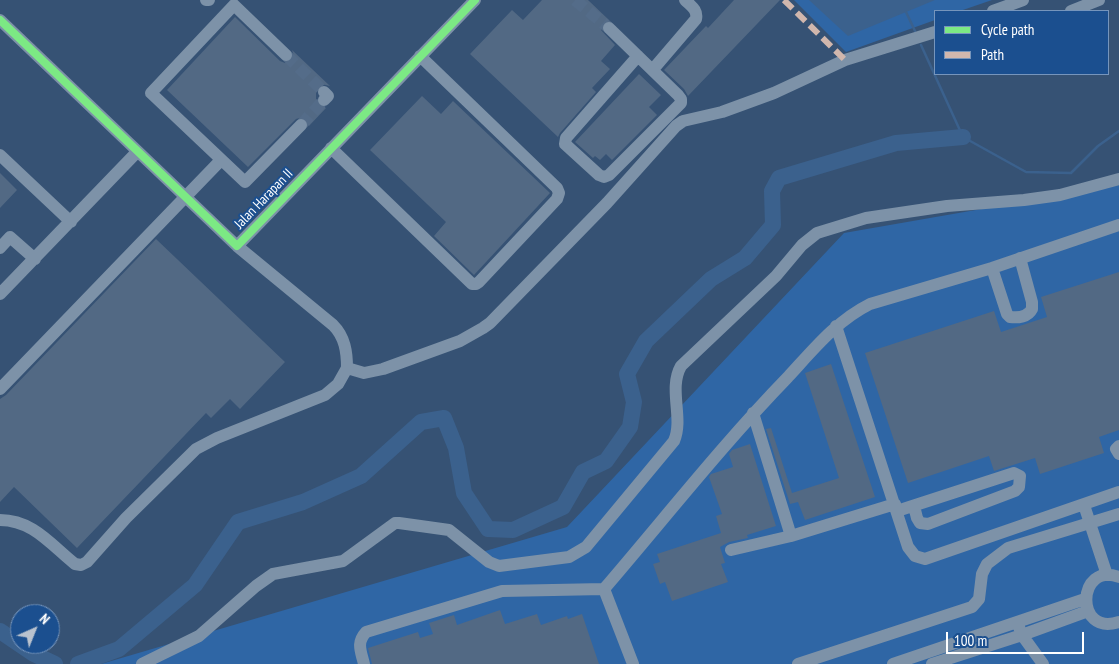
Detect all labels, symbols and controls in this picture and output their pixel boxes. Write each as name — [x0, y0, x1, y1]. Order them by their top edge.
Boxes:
legend — [934, 10, 1109, 75]
text: Cycle path — [981, 20, 1034, 39]
text: Path — [981, 45, 1004, 64]
street label: Jalan Harapan II — [231, 166, 297, 232]
north arrow — [10, 604, 60, 654]
text: N — [36, 610, 54, 628]
scale bar — [949, 622, 1086, 654]
text: 100 m — [954, 631, 987, 650]

